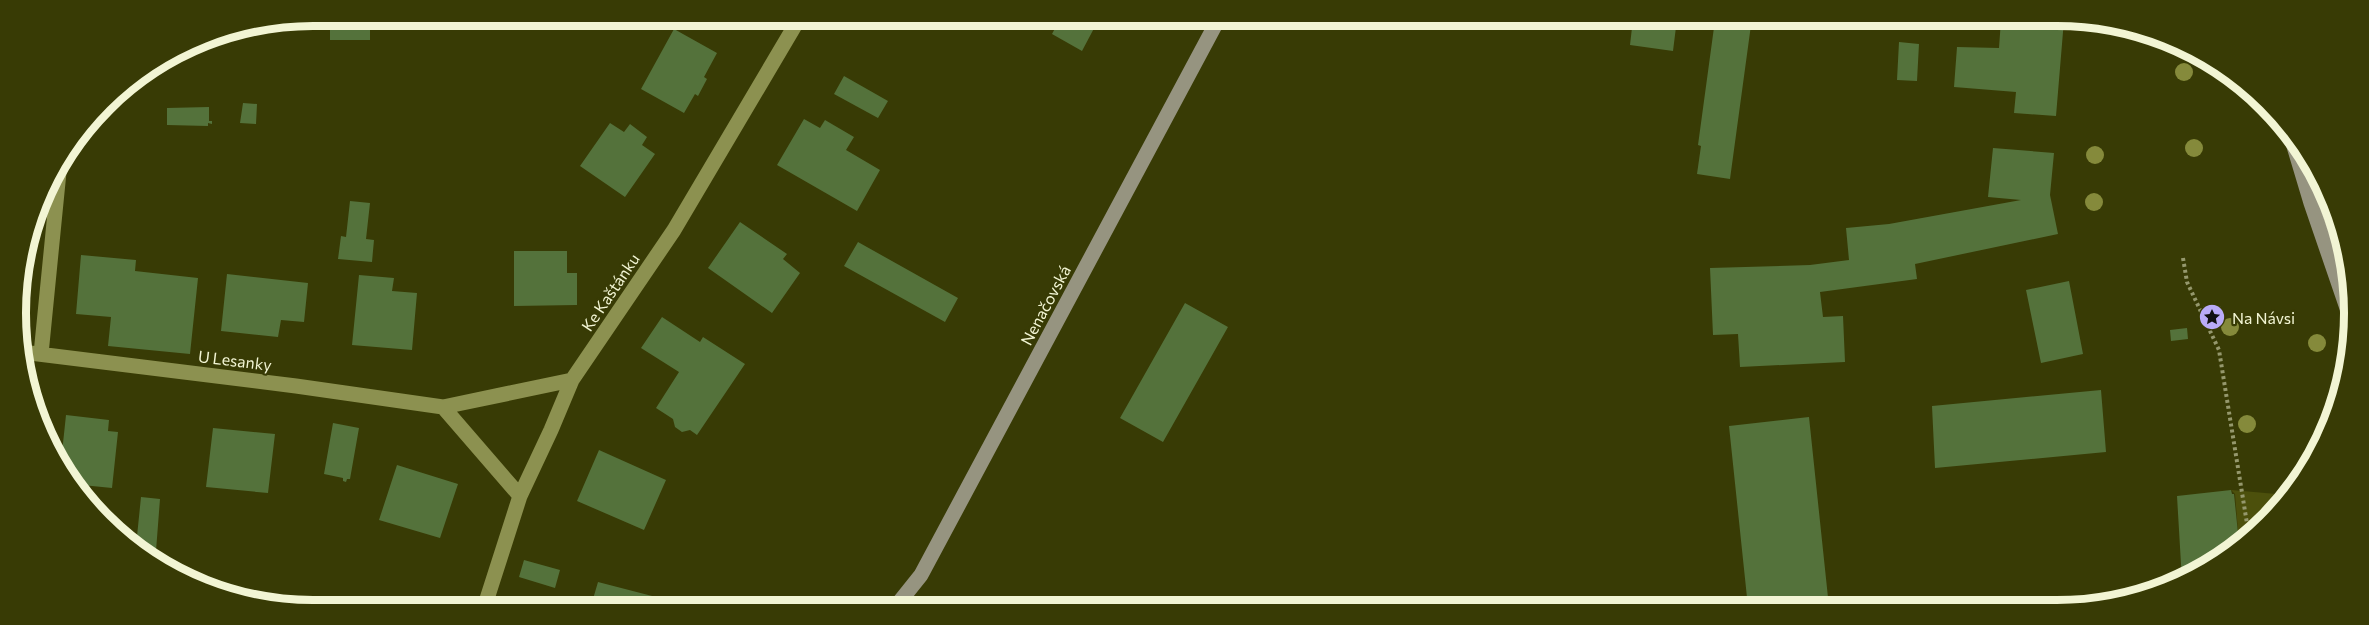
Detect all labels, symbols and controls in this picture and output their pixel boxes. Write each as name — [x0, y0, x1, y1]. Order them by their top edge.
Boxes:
street label: Ke Kaštánku — [577, 250, 643, 334]
street label: Nenačovská — [1016, 262, 1074, 348]
place icon: Na Návsi — [2197, 302, 2227, 332]
place label: Na Návsi — [2232, 308, 2295, 327]
street label: U Lesanky — [197, 346, 273, 374]

